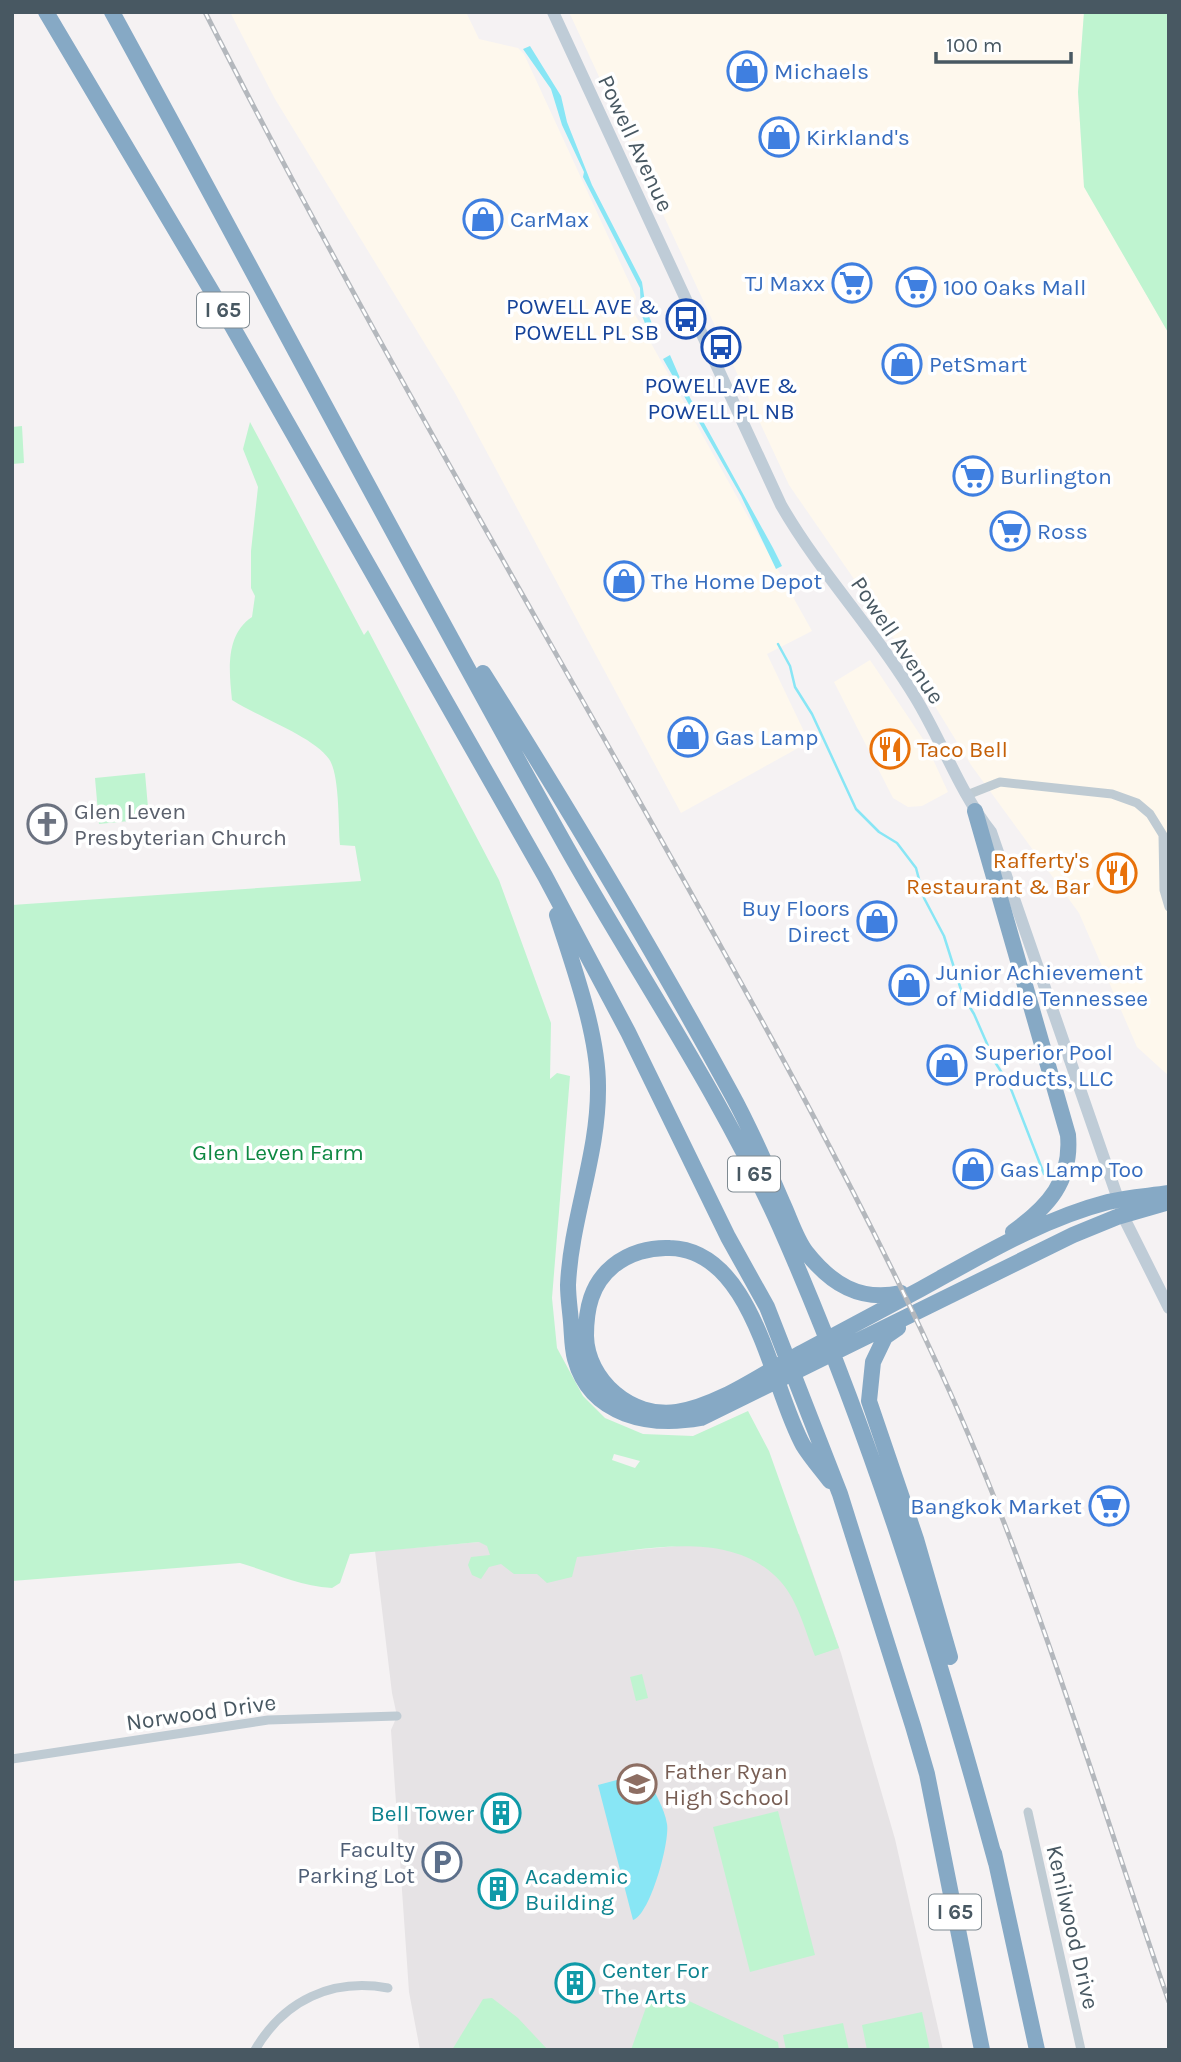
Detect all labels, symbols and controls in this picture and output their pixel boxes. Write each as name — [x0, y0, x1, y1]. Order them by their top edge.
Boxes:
scale bar — [936, 21, 1071, 65]
text: 100 m — [946, 33, 1003, 57]
shop icon: Michaels — [726, 50, 768, 92]
place label: Michaels — [774, 58, 869, 85]
street label: Powell Avenue — [592, 71, 679, 216]
shop icon: Kirkland's — [758, 116, 800, 158]
place label: Kirkland's — [806, 124, 910, 151]
shop icon: CarMax — [462, 198, 504, 240]
place label: CarMax — [510, 206, 589, 233]
supermarket icon: TJ Maxx — [831, 262, 873, 304]
supermarket icon: 100 Oaks Mall — [895, 266, 937, 308]
place label: TJ Maxx — [745, 270, 825, 297]
place label: 100 Oaks Mall — [943, 274, 1086, 301]
road number: I 65 — [197, 292, 249, 328]
place label: POWELL AVE & POWELL PL SB — [506, 293, 659, 346]
bus stop icon: POWELL AVE & POWELL PL SB — [665, 298, 707, 340]
bus stop icon: POWELL AVE & POWELL PL NB — [700, 326, 742, 368]
shop icon: PetSmart — [881, 343, 923, 385]
place label: PetSmart — [929, 351, 1028, 378]
place label: POWELL AVE & POWELL PL NB — [645, 372, 797, 425]
supermarket icon: Burlington — [952, 455, 994, 497]
place label: Burlington — [1000, 463, 1112, 490]
supermarket icon: Ross — [989, 510, 1031, 552]
place label: Ross — [1037, 518, 1088, 545]
shop icon: The Home Depot — [603, 560, 645, 602]
place label: The Home Depot — [651, 568, 822, 595]
street label: Powell Avenue — [845, 571, 950, 709]
shop icon: Gas Lamp — [667, 716, 709, 758]
place label: Gas Lamp — [715, 724, 818, 751]
restaurant icon: Taco Bell — [869, 728, 911, 770]
place label: Taco Bell — [917, 736, 1008, 763]
place label: Glen Leven Presbyterian Church — [74, 798, 287, 851]
church icon: Glen Leven Presbyterian Church — [26, 803, 68, 845]
place label: Rafferty's Restaurant & Bar — [906, 847, 1091, 900]
restaurant icon: Rafferty's Restaurant & Bar — [1096, 852, 1138, 894]
place label: Buy Floors Direct — [742, 895, 850, 948]
shop icon: Buy Floors Direct — [856, 900, 898, 942]
place label: Junior Achievement of Middle Tennessee — [936, 959, 1148, 1012]
shop icon: Junior Achievement of Middle Tennessee — [888, 964, 930, 1006]
place label: Superior Pool Products, LLC — [974, 1039, 1114, 1092]
shop icon: Superior Pool Products, LLC — [926, 1044, 968, 1086]
park label: Glen Leven Farm — [192, 1139, 364, 1166]
shop icon: Gas Lamp Too — [952, 1148, 994, 1190]
road number: I 65 — [728, 1156, 780, 1192]
place label: Gas Lamp Too — [1000, 1156, 1144, 1183]
supermarket icon: Bangkok Market — [1088, 1485, 1130, 1527]
place label: Bangkok Market — [910, 1493, 1082, 1520]
street label: Norwood Drive — [124, 1689, 278, 1736]
place label: Father Ryan High School — [664, 1758, 790, 1811]
school or university icon: Father Ryan High School — [616, 1763, 658, 1805]
building icon: Bell Tower — [480, 1792, 522, 1834]
place label: Bell Tower — [371, 1800, 475, 1827]
place label: Faculty Parking Lot — [297, 1836, 415, 1889]
parking icon: Faculty Parking Lot — [421, 1841, 463, 1883]
street label: Kenilwood Drive — [1041, 1842, 1105, 2012]
place label: Academic Building — [525, 1863, 628, 1916]
building icon: Academic Building — [477, 1868, 519, 1910]
road number: I 65 — [929, 1895, 981, 1930]
place label: Center For The Arts — [602, 1957, 709, 2010]
building icon: Center For The Arts — [554, 1962, 596, 2004]

